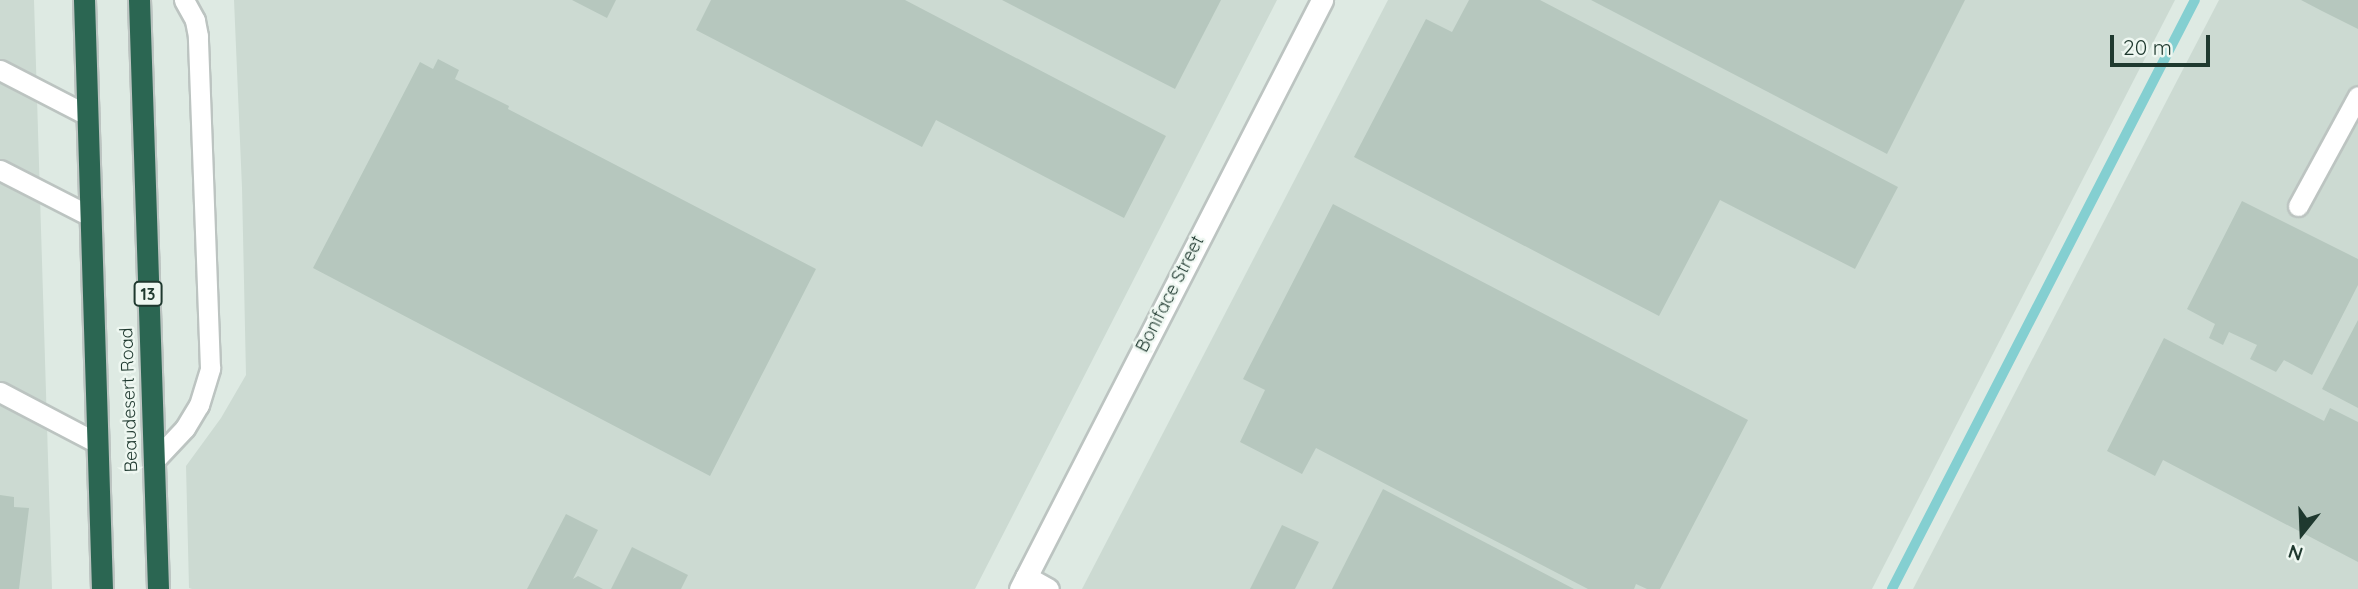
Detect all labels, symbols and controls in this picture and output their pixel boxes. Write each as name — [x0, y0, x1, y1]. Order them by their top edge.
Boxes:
scale bar — [2113, 21, 2213, 65]
text: 20 m — [2123, 34, 2172, 60]
street label: Boniface Street — [1131, 232, 1209, 356]
road number: 13 — [132, 282, 164, 306]
street label: Beaudesert Road — [116, 327, 142, 473]
north arrow — [2267, 498, 2337, 568]
text: N — [2285, 539, 2306, 567]

